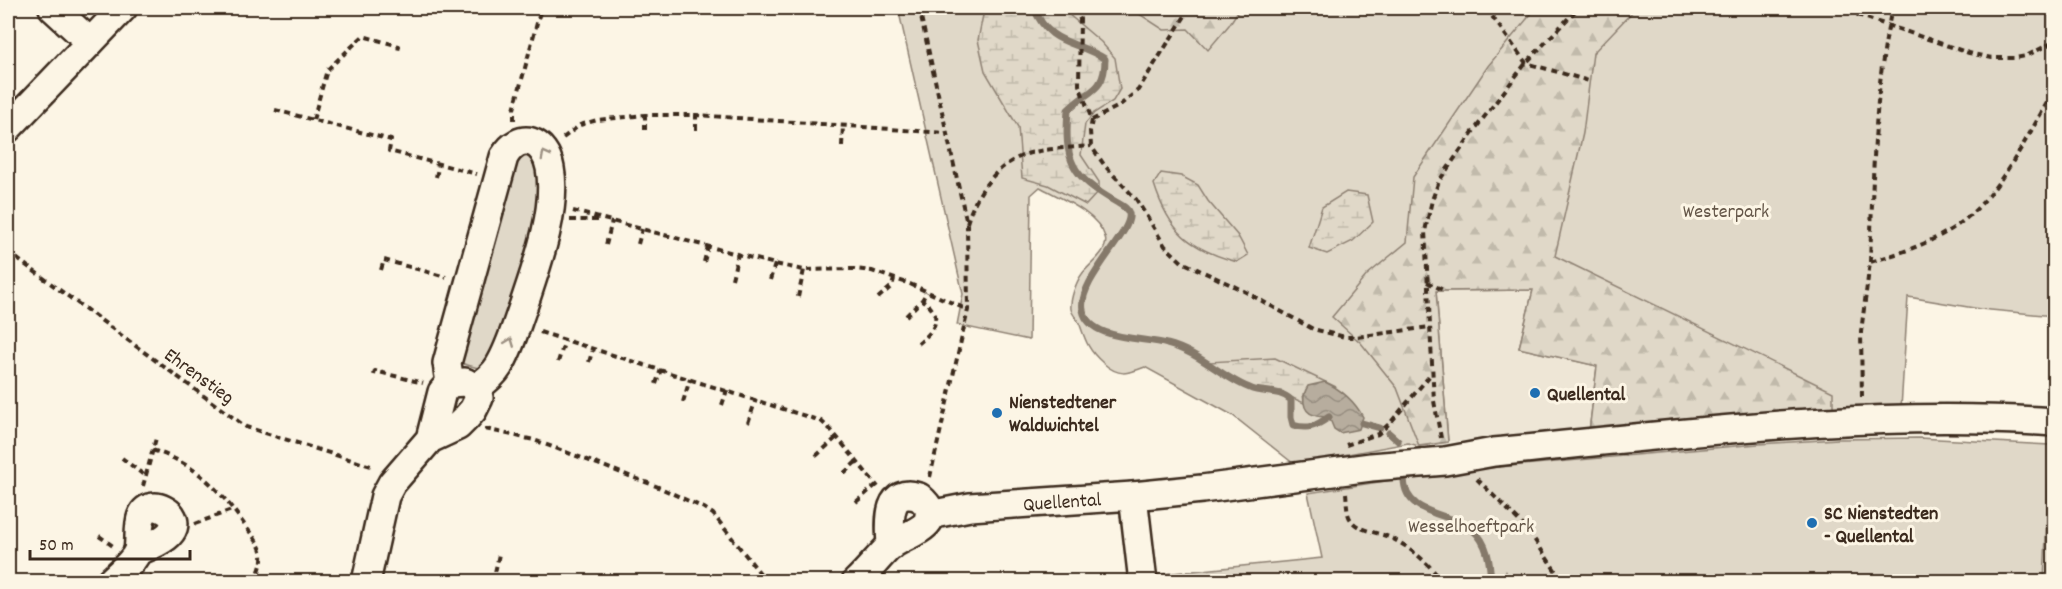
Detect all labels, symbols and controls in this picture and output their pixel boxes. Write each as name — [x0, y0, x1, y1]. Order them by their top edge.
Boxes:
one-way arrow — [540, 150, 552, 161]
park label: Westerpark — [1683, 199, 1769, 227]
one-way arrow — [503, 337, 515, 348]
street label: Ehrenstieg — [157, 342, 239, 412]
place label: Quellental — [1547, 382, 1625, 410]
marker: Quellental — [1528, 386, 1542, 400]
place label: Nienstedtener Waldwichtel — [1009, 390, 1117, 441]
marker: Nienstedtener Waldwichtel — [990, 406, 1004, 420]
street label: Quellental — [1022, 487, 1102, 520]
place label: SC Nienstedten - Quellental — [1824, 501, 1938, 552]
park label: Wesselhoeftpark — [1408, 514, 1534, 542]
marker: SC Nienstedten - Quellental — [1805, 516, 1819, 530]
scale bar — [30, 523, 190, 561]
text: 50 m — [39, 534, 74, 559]

